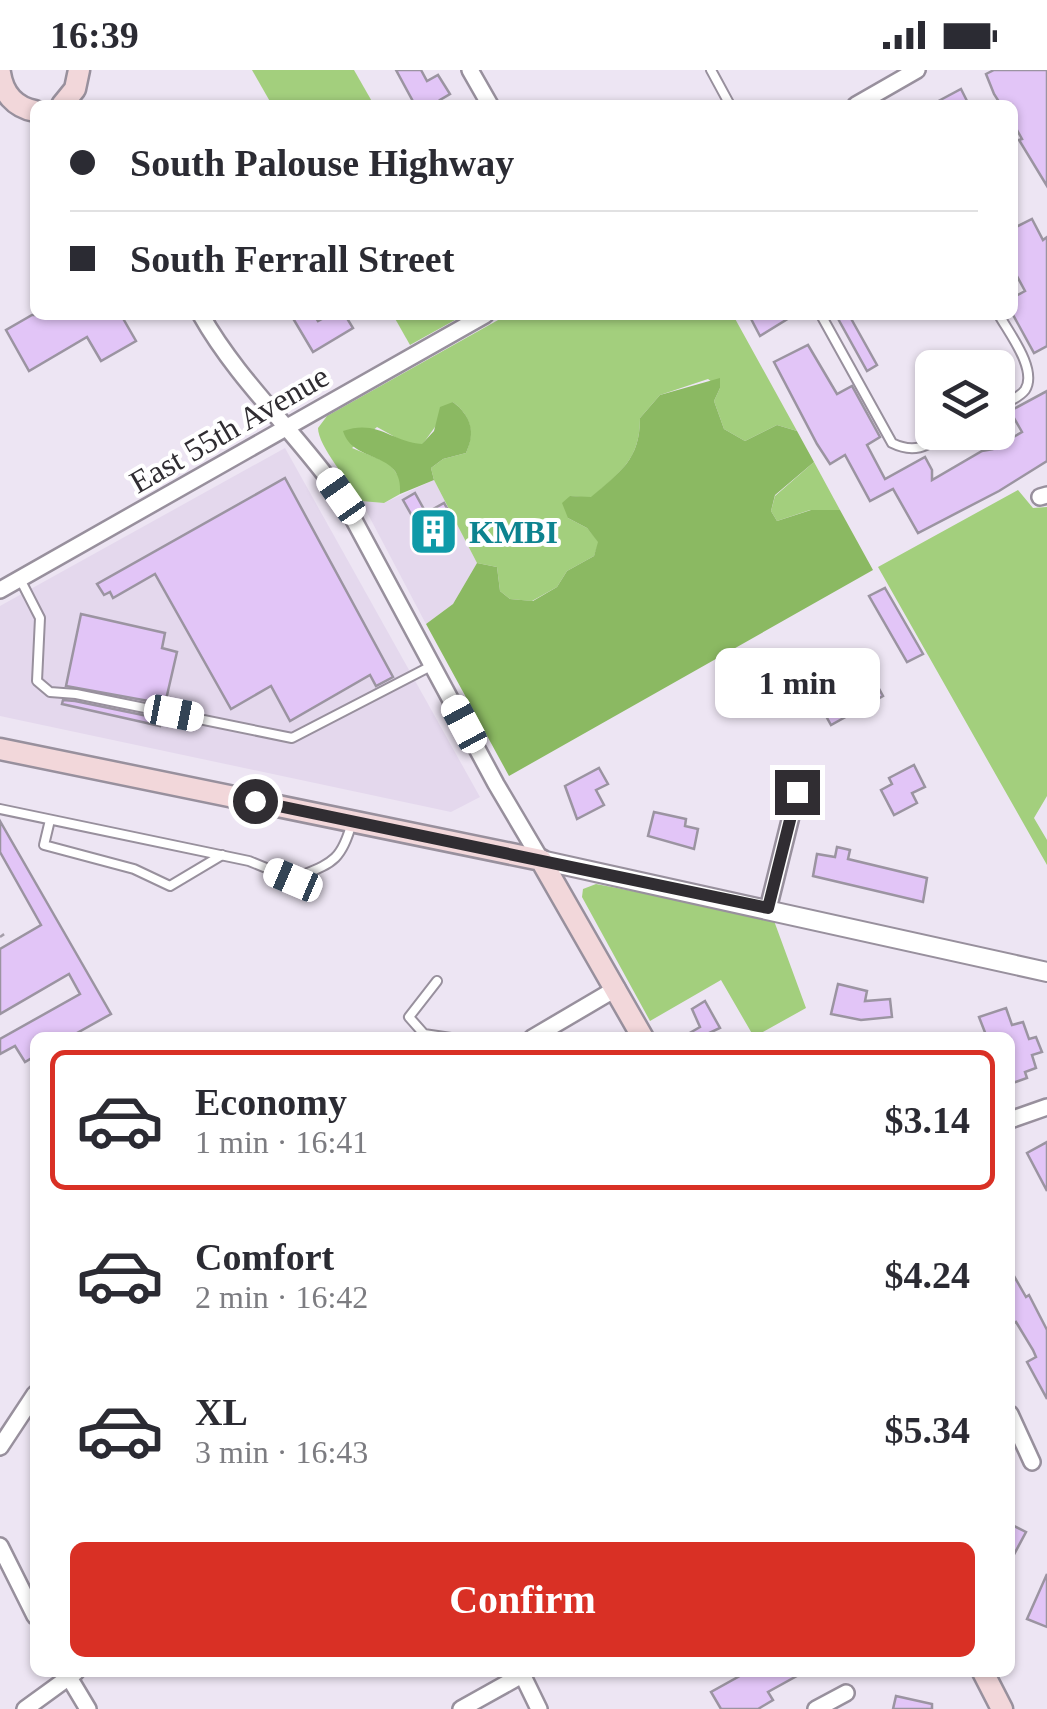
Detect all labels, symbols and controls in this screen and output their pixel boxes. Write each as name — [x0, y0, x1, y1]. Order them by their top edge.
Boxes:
text: 16:39 — [50, 14, 139, 56]
text: South Palouse Highway — [130, 142, 514, 184]
text: South Ferrall Street — [130, 238, 454, 280]
map controls — [915, 350, 1015, 450]
button: layers — [915, 350, 1015, 450]
street label: East 55th Avenue — [123, 358, 335, 500]
car — [312, 463, 370, 529]
building icon: KMBI — [408, 506, 460, 558]
place label: KMBI — [469, 514, 558, 550]
callout: 1 min — [714, 647, 880, 717]
text: 1 min — [759, 665, 836, 701]
car — [437, 690, 491, 758]
car — [142, 693, 206, 733]
route end — [775, 770, 820, 815]
route start — [233, 779, 278, 824]
car — [260, 854, 326, 906]
icon: car — [75, 1075, 165, 1165]
text: Economy — [195, 1081, 347, 1123]
text: $3.14 — [885, 1099, 970, 1141]
text: 1 min · 16:41 — [195, 1124, 368, 1160]
icon: car — [75, 1230, 165, 1320]
text: Comfort — [195, 1236, 334, 1278]
text: $4.24 — [885, 1254, 970, 1296]
text: 2 min · 16:42 — [195, 1279, 368, 1315]
icon: car — [75, 1385, 165, 1475]
text: XL — [195, 1391, 248, 1433]
text: $5.34 — [885, 1409, 970, 1451]
text: 3 min · 16:43 — [195, 1434, 368, 1470]
button: Confirm — [70, 1542, 975, 1657]

